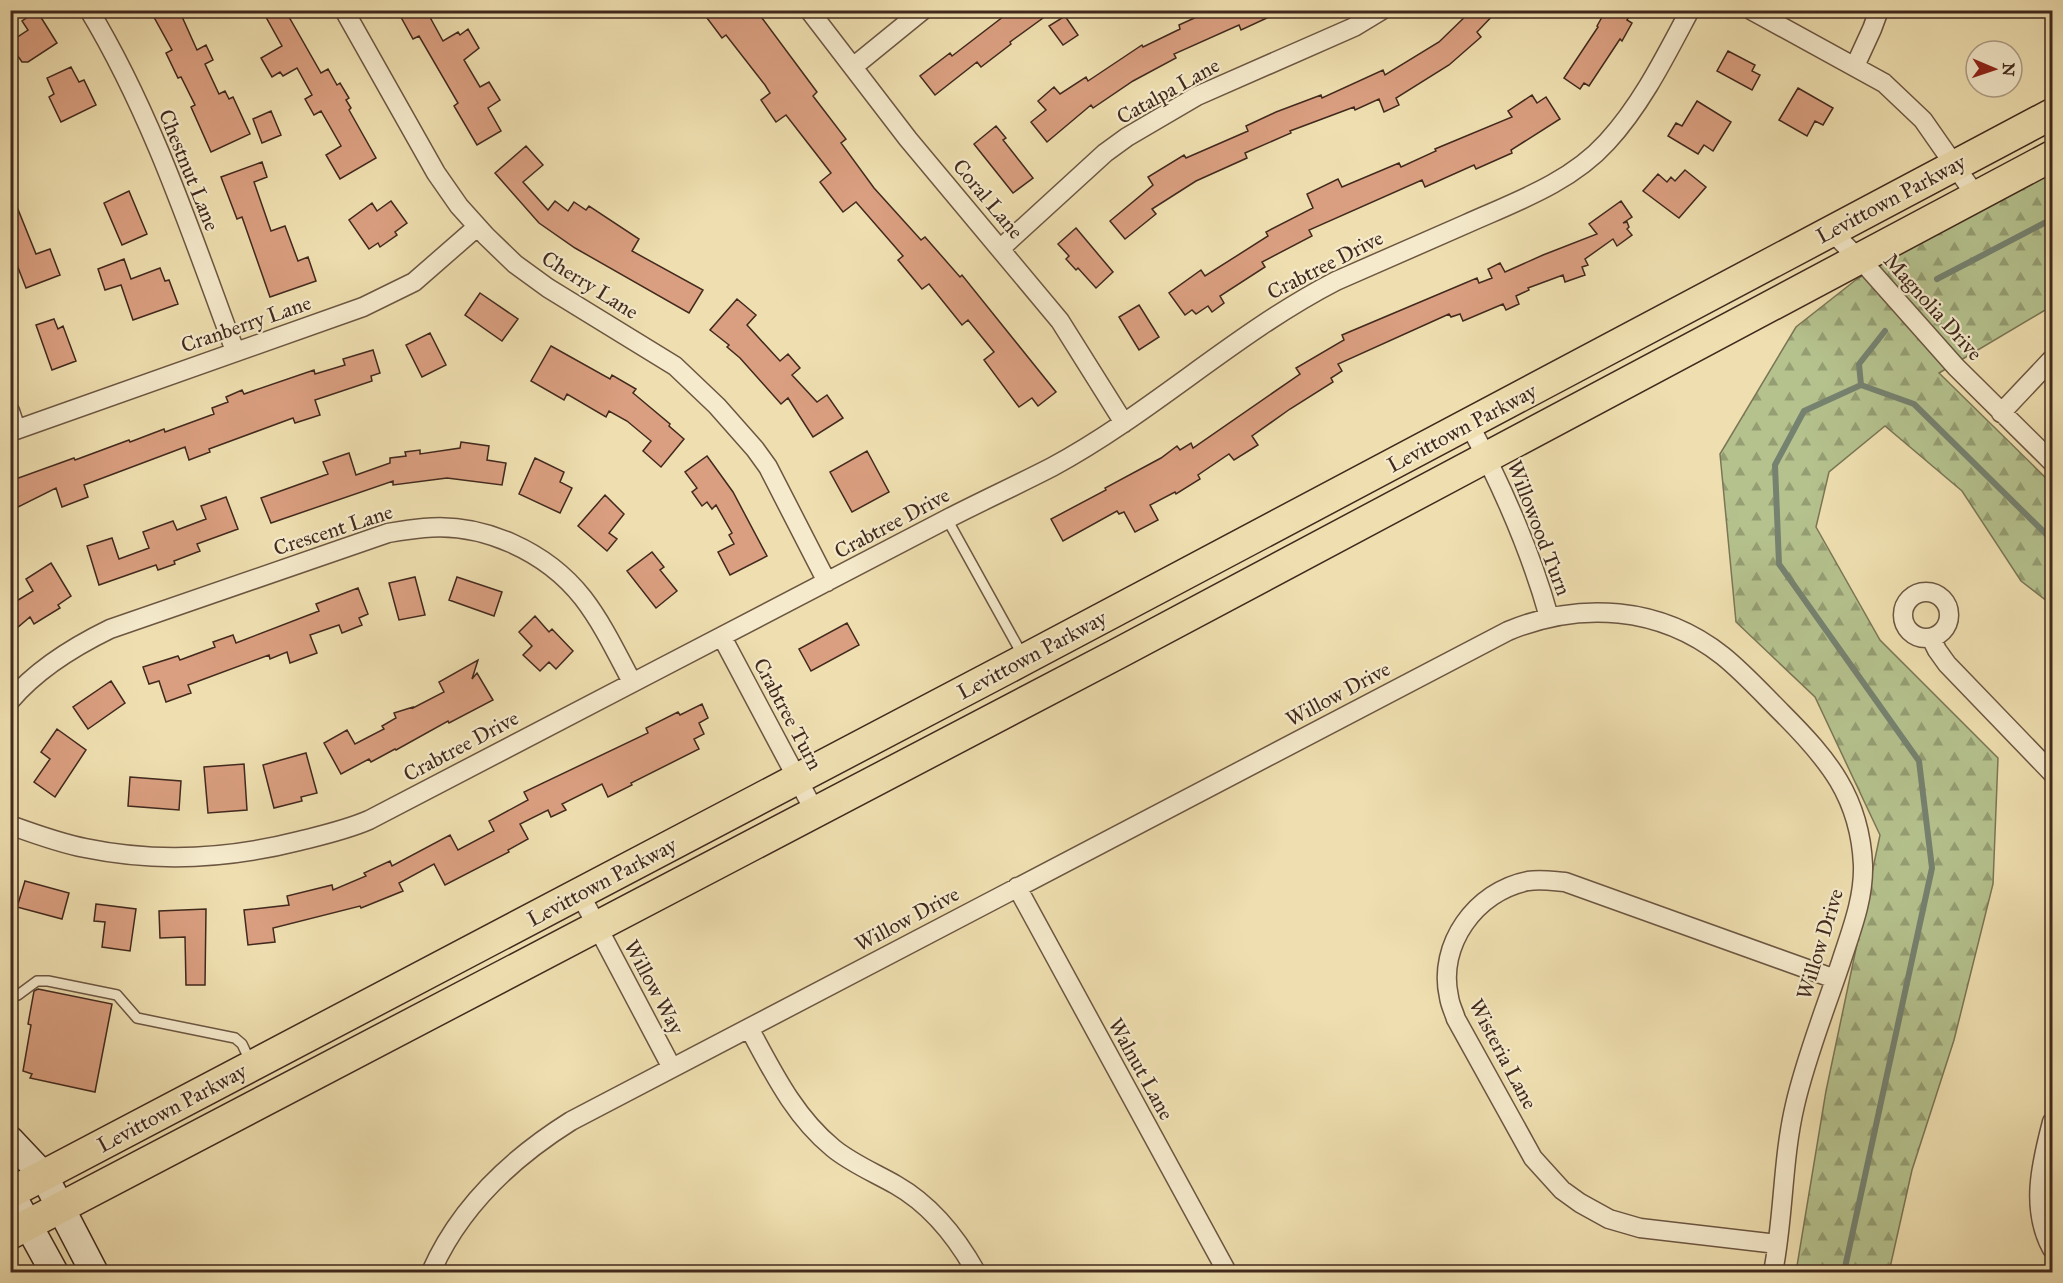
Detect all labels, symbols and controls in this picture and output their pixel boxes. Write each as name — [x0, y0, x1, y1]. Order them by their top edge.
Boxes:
north arrow — [1964, 39, 2024, 99]
street label: Catalpa Lane — [1112, 52, 1224, 130]
text: N — [1999, 62, 2018, 77]
street label: Chestnut Lane — [153, 105, 225, 235]
street label: Levittown Parkway — [1812, 148, 1971, 249]
street label: Coral Lane — [947, 154, 1029, 244]
street label: Crabtree Drive — [1263, 224, 1388, 305]
street label: Cherry Lane — [537, 245, 643, 325]
street label: Magnolia Drive — [1878, 248, 1988, 366]
street label: Cranberry Lane — [178, 290, 315, 358]
street label: Levittown Parkway — [1383, 377, 1542, 478]
street label: Willowood Turn — [1501, 457, 1577, 599]
street label: Crabtree Drive — [830, 482, 954, 564]
street label: Crescent Lane — [270, 498, 396, 561]
street label: Levittown Parkway — [953, 604, 1112, 705]
street label: Crabtree Turn — [748, 654, 828, 774]
street label: Willow Drive — [1281, 656, 1395, 732]
street label: Crabtree Drive — [399, 705, 523, 787]
street label: Levittown Parkway — [523, 831, 682, 932]
street label: Willow Drive — [850, 881, 964, 957]
street label: Willow Drive — [1791, 885, 1849, 1003]
street label: Willow Way — [618, 935, 690, 1040]
street label: Wisteria Lane — [1463, 994, 1543, 1114]
street label: Walnut Lane — [1102, 1014, 1180, 1125]
street label: Levittown Parkway — [93, 1057, 252, 1158]

